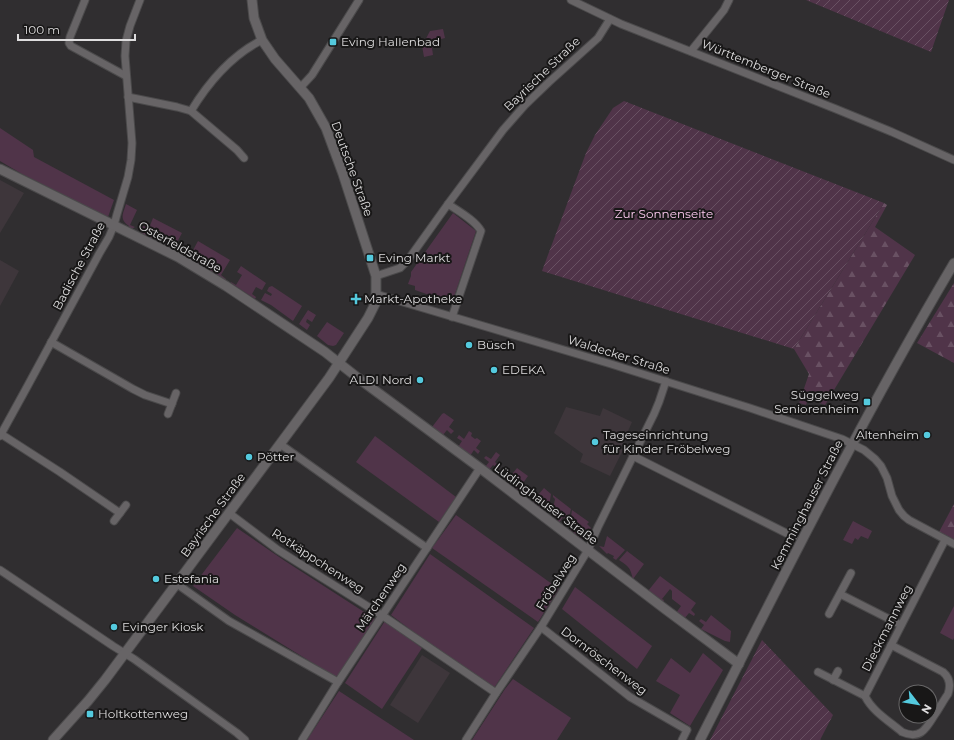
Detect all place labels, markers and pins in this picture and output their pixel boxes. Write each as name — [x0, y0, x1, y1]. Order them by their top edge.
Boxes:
place label: Eving Hallenbad — [341, 34, 440, 49]
marker: Eving Hallenbad — [328, 37, 338, 47]
place label: Eving Markt — [378, 250, 451, 265]
marker: Eving Markt — [365, 253, 375, 263]
place label: Markt-Apotheke — [364, 291, 462, 306]
marker: Markt-Apotheke — [351, 294, 361, 304]
place label: Büsch — [477, 337, 515, 352]
marker: Büsch — [464, 340, 474, 350]
place label: EDEKA — [502, 362, 545, 377]
marker: EDEKA — [489, 365, 499, 375]
place label: ALDI Nord — [350, 372, 412, 387]
marker: ALDI Nord — [415, 375, 425, 385]
place label: Süggelweg Seniorenheim — [774, 387, 859, 416]
marker: Süggelweg Seniorenheim — [862, 397, 872, 407]
place label: Tageseinrichtung für Kinder Fröbelweg — [603, 427, 730, 456]
place label: Altenheim — [856, 427, 919, 442]
marker: Altenheim — [922, 430, 932, 440]
marker: Tageseinrichtung für Kinder Fröbelweg — [590, 437, 600, 447]
place label: Pötter — [257, 449, 295, 464]
marker: Pötter — [244, 452, 254, 462]
place label: Estefania — [164, 571, 219, 586]
marker: Estefania — [151, 574, 161, 584]
place label: Evinger Kiosk — [122, 619, 204, 634]
marker: Evinger Kiosk — [109, 622, 119, 632]
place label: Holtkottenweg — [98, 706, 188, 721]
marker: Holtkottenweg — [85, 709, 95, 719]

